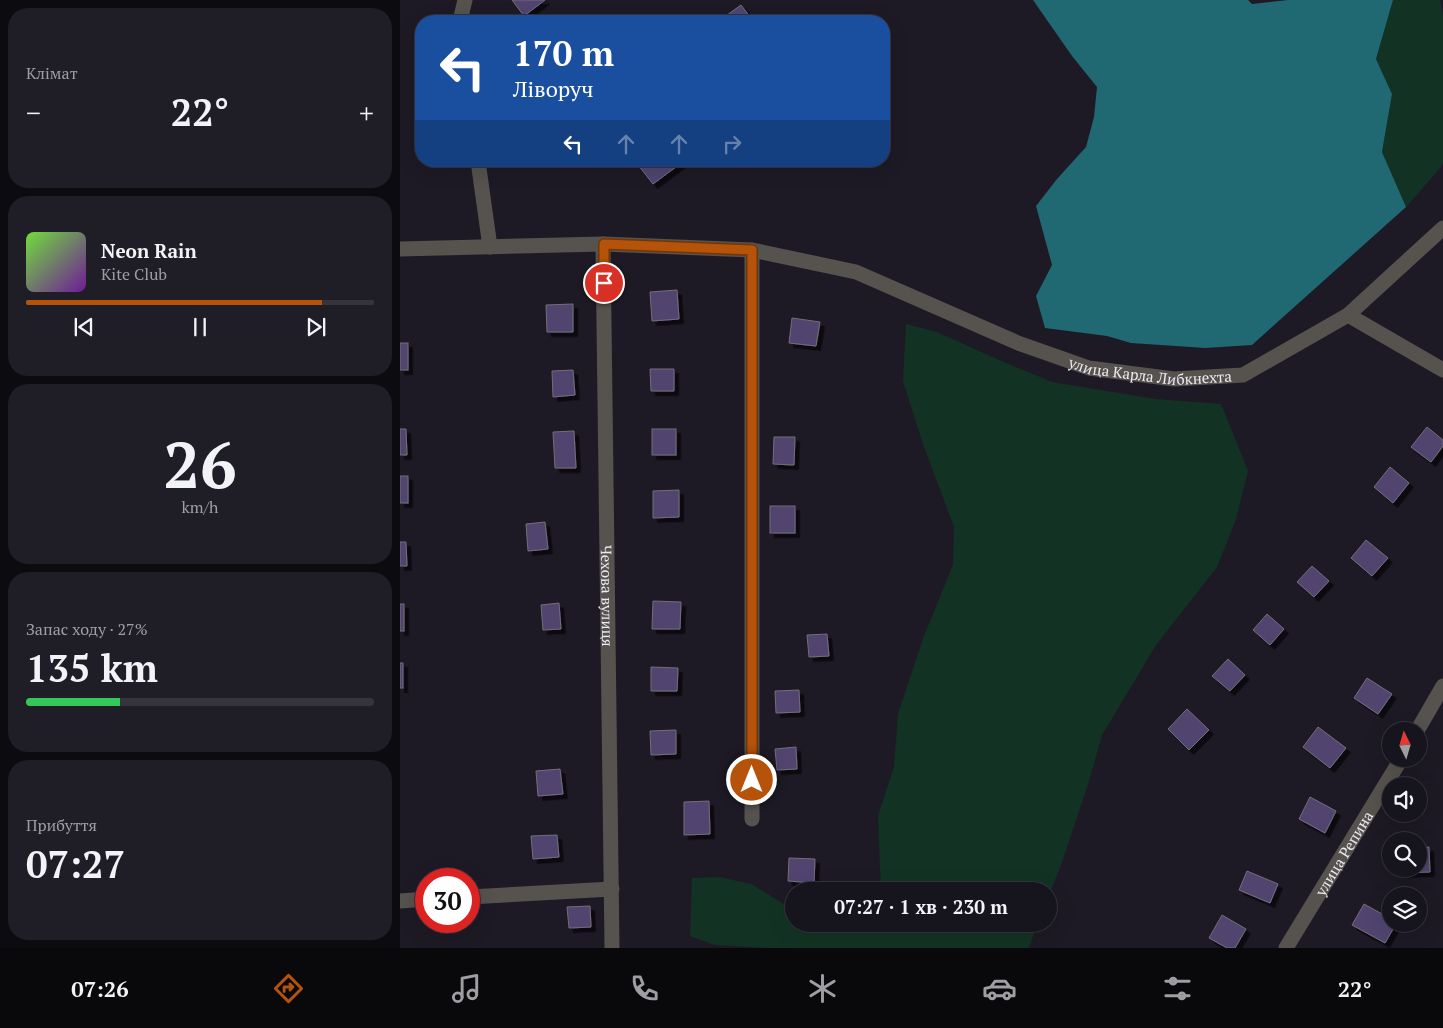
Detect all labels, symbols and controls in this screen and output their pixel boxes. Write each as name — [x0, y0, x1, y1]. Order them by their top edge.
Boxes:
text: 170 m — [513, 30, 614, 76]
icon: left — [430, 35, 495, 100]
text: Клімат — [26, 62, 78, 84]
text: Ліворуч — [513, 74, 593, 103]
text: 22° — [171, 87, 229, 137]
text: − — [26, 94, 41, 131]
text: + — [359, 94, 374, 131]
icon: left — [559, 130, 587, 158]
icon: ahead — [612, 130, 640, 158]
icon: ahead — [665, 130, 693, 158]
icon: right — [718, 130, 746, 158]
text: Neon Rain — [101, 238, 197, 263]
pin — [583, 262, 625, 304]
text: Kite Club — [101, 263, 167, 285]
icon: arrive — [590, 269, 618, 297]
icon: previous — [70, 313, 98, 341]
icon: pause — [186, 313, 214, 341]
icon: next — [302, 313, 330, 341]
street label: улица Карла Либкнехта — [1065, 351, 1233, 389]
text: 26 — [163, 420, 237, 507]
text: km/h — [182, 496, 218, 518]
street label: Чехова вулиця — [597, 545, 618, 647]
text: Запас ходу · 27% — [26, 618, 148, 640]
text: 135 km — [26, 643, 158, 693]
north arrow — [1382, 722, 1428, 768]
map controls — [1382, 722, 1427, 932]
position arrow — [725, 753, 777, 805]
button: sound — [1382, 777, 1427, 822]
street label: улица Репина — [1310, 807, 1377, 900]
text: Прибуття — [26, 814, 97, 836]
button: search — [1382, 832, 1427, 877]
text: 07:27 — [26, 839, 125, 889]
speed limit sign: 30 — [415, 868, 480, 933]
button: layers — [1382, 887, 1427, 932]
text: 07:27 · 1 хв · 230 m — [834, 894, 1008, 919]
icon: directions — [271, 971, 306, 1006]
icon: music — [449, 971, 484, 1006]
icon: phone — [627, 971, 662, 1006]
icon: climate — [805, 971, 840, 1006]
icon: car — [982, 971, 1017, 1006]
icon: filters — [1160, 971, 1195, 1006]
text: 07:26 — [71, 974, 129, 1003]
text: 22° — [1338, 974, 1372, 1003]

